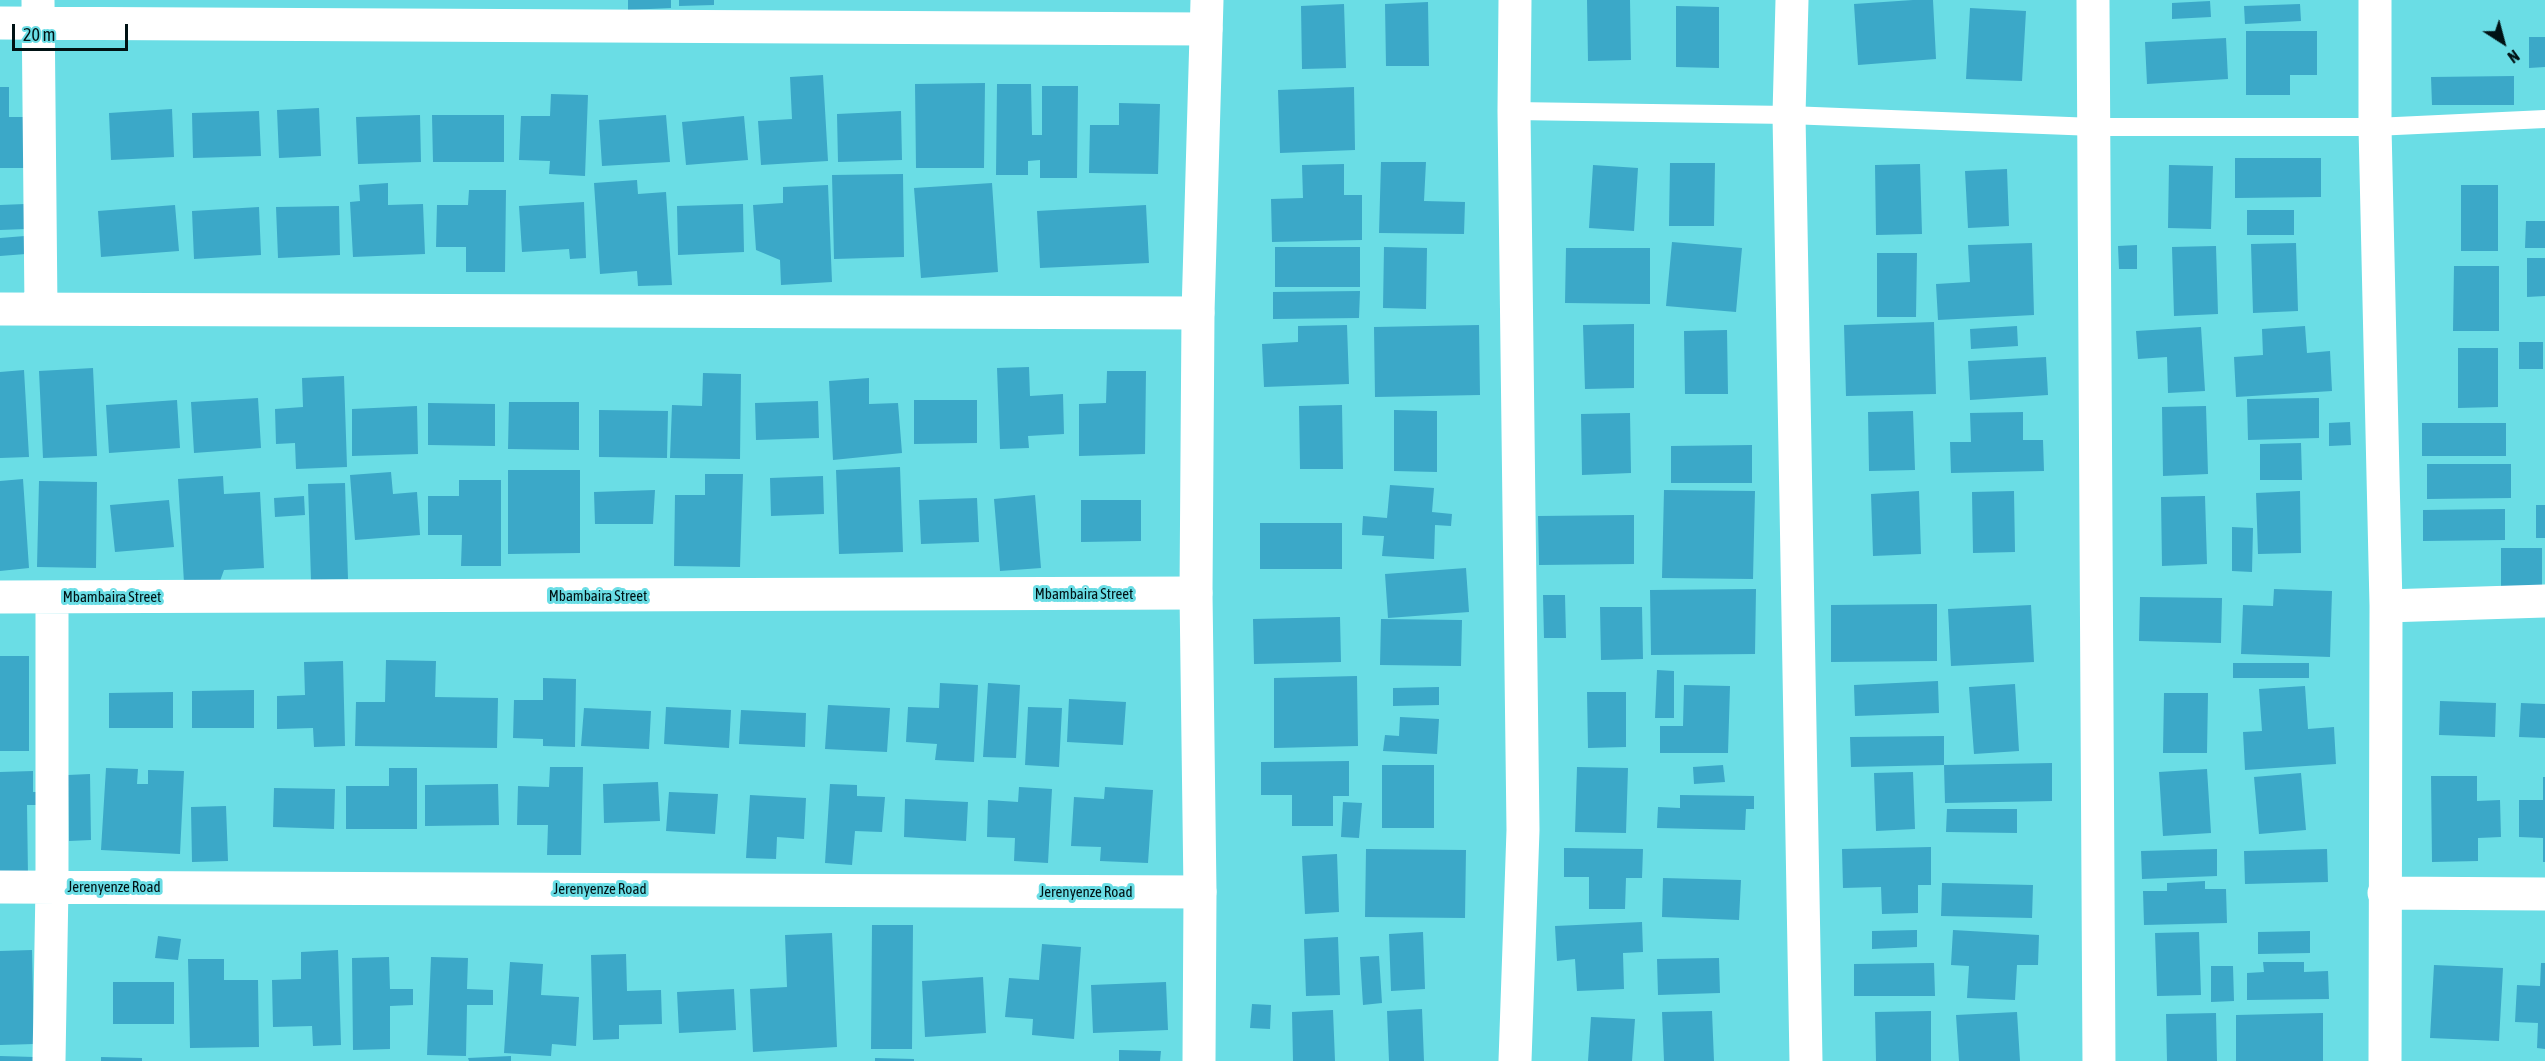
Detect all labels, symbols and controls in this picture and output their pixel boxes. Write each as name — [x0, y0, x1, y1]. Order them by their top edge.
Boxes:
scale bar — [15, 12, 130, 50]
north arrow — [2473, 12, 2533, 72]
text: 20 m — [23, 24, 55, 45]
text: N — [2504, 46, 2523, 67]
street label: Mbambaira Street — [1035, 585, 1133, 603]
street label: Mbambaira Street — [549, 587, 647, 605]
street label: Mbambaira Street — [63, 588, 161, 606]
street label: Jerenyenze Road — [68, 878, 160, 896]
street label: Jerenyenze Road — [554, 880, 646, 898]
street label: Jerenyenze Road — [1040, 883, 1132, 901]

